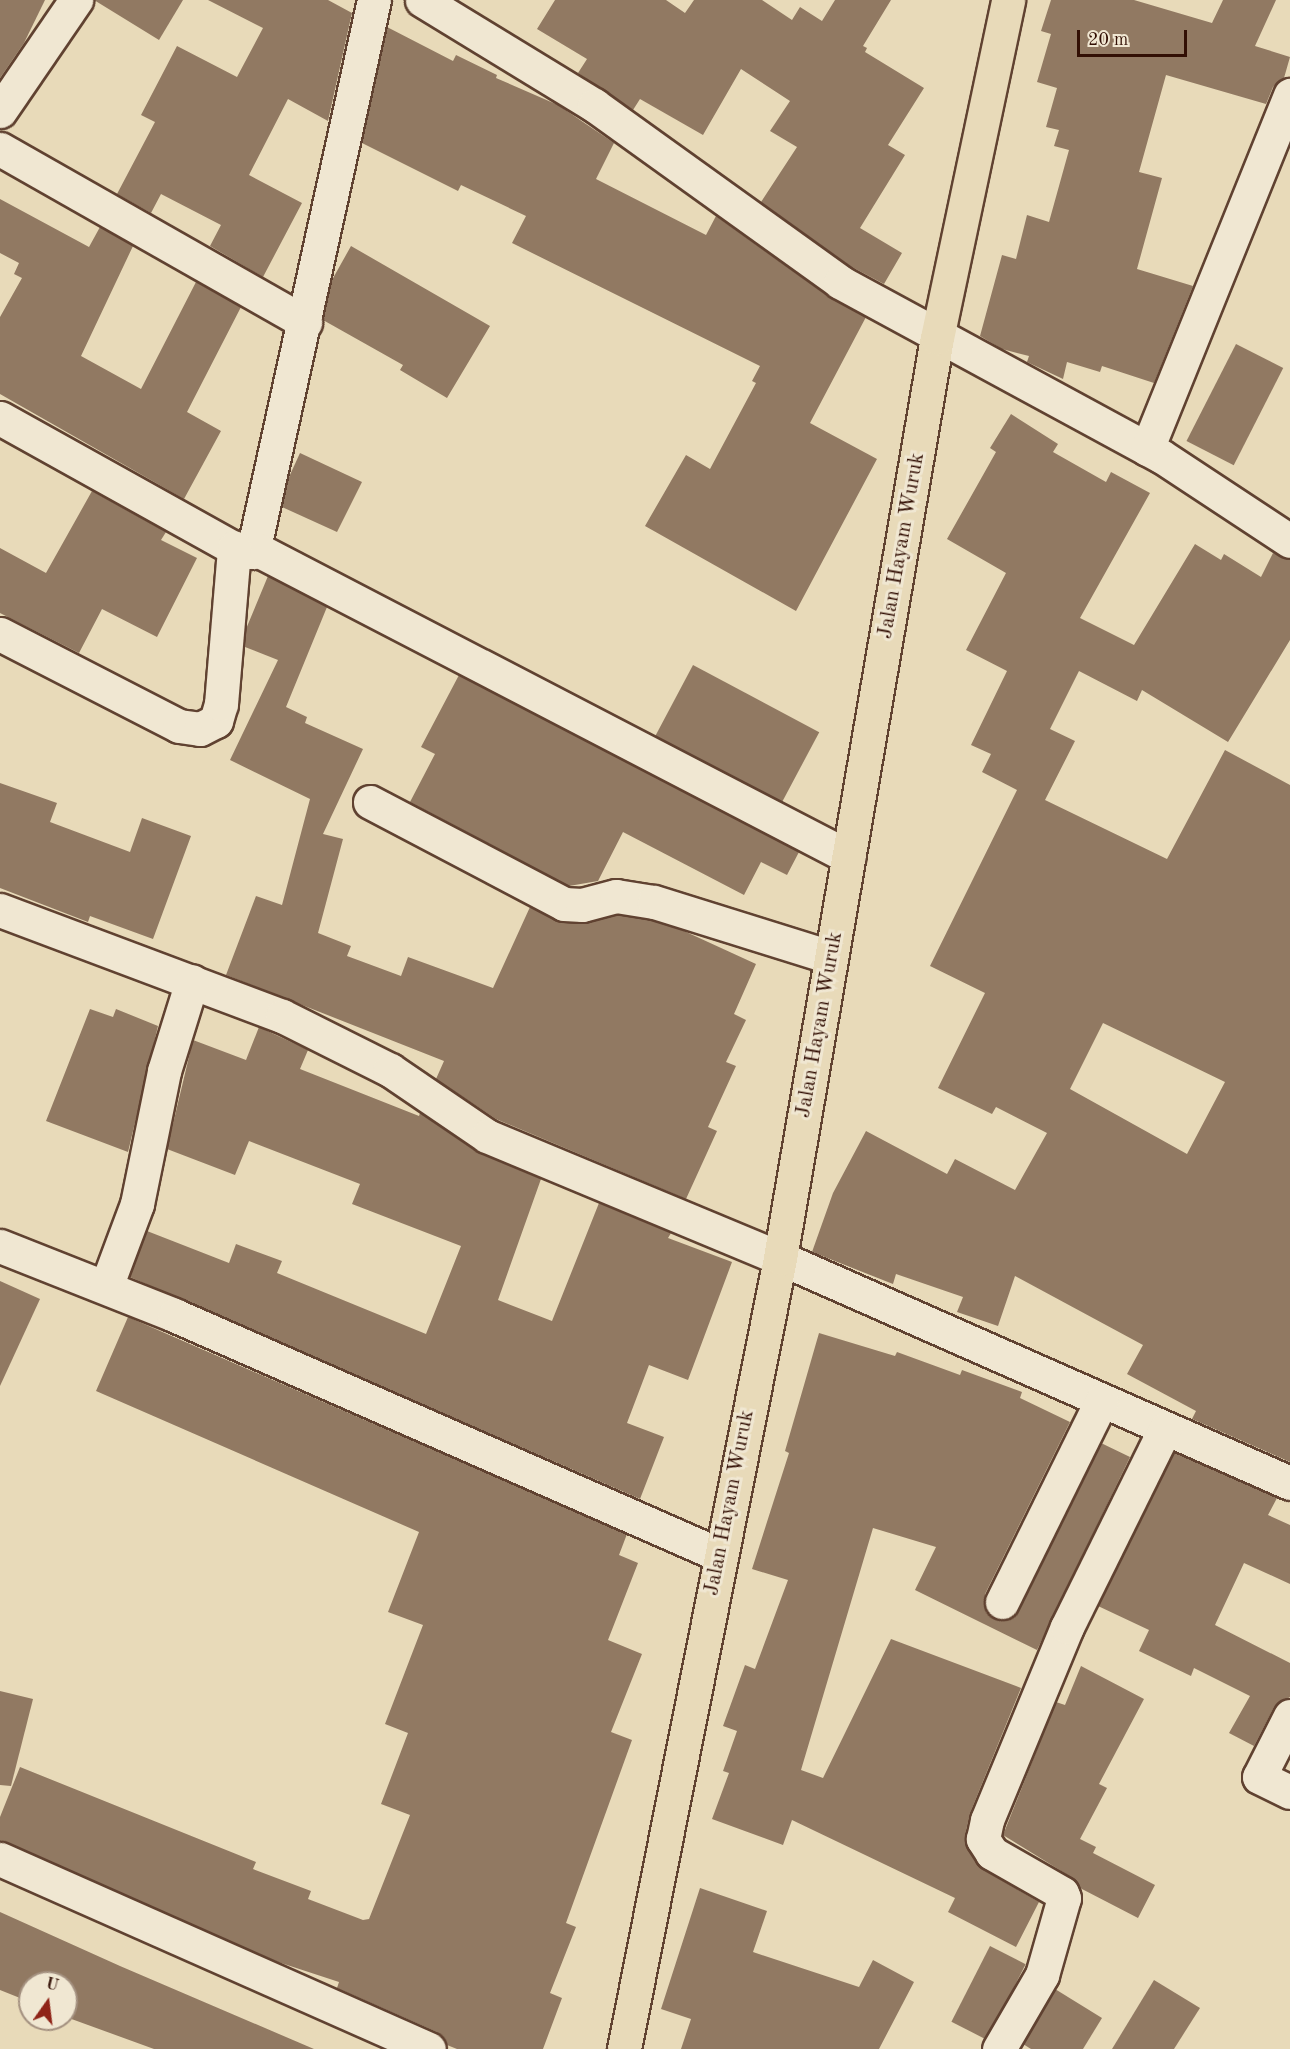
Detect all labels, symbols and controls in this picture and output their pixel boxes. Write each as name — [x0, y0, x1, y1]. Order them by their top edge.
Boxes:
scale bar — [1080, 18, 1190, 56]
text: 20 m — [1088, 31, 1128, 49]
street label: Jalan Hayam Wuruk — [873, 451, 931, 641]
street label: Jalan Hayam Wuruk — [791, 930, 849, 1120]
street label: Jalan Hayam Wuruk — [700, 1408, 760, 1598]
north arrow — [18, 1971, 78, 2031]
text: U — [44, 1976, 60, 1995]

